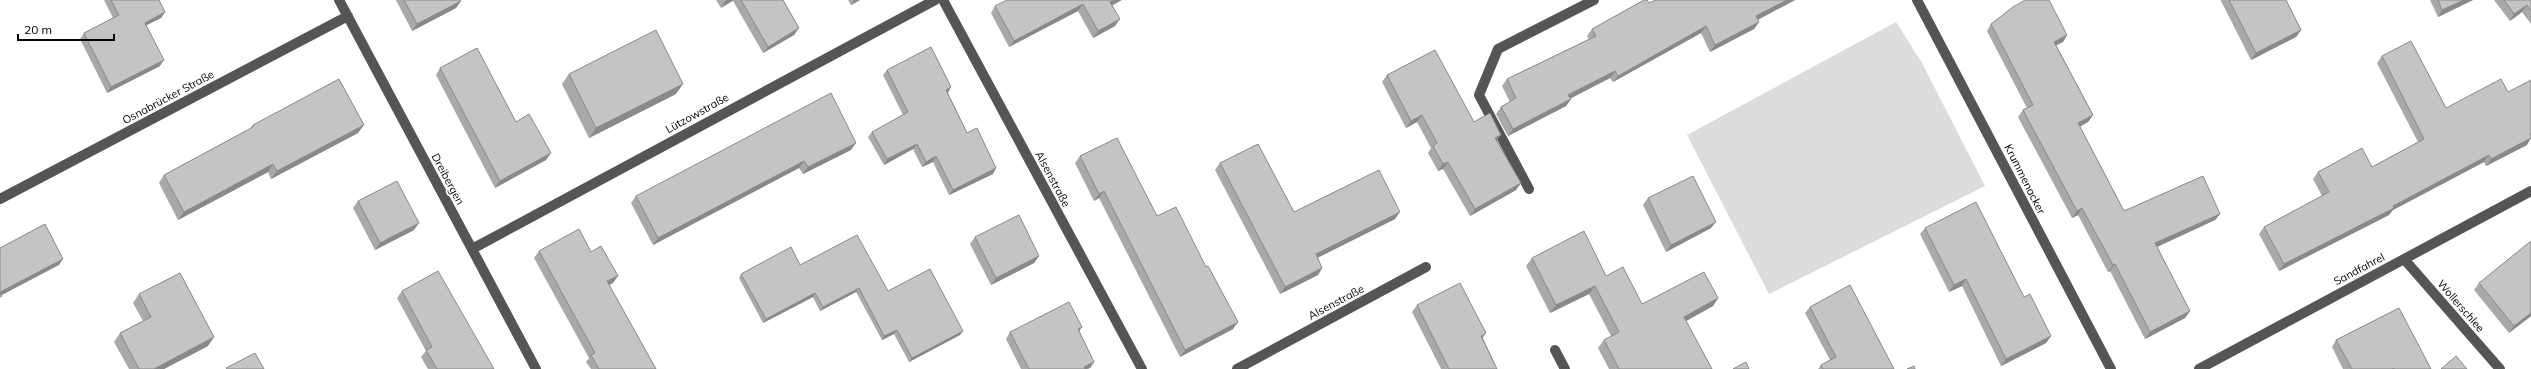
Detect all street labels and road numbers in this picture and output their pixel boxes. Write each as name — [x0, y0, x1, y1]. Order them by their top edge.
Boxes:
street label: Osnabrücker Straße — [120, 67, 216, 127]
street label: Lützowstraße — [663, 90, 731, 136]
street label: Krummenacker — [2001, 142, 2049, 216]
street label: Alsenstraße — [1032, 149, 1074, 209]
street label: Dreibergen — [429, 151, 467, 207]
street label: Sandfahrel — [2331, 250, 2387, 288]
street label: Wollerschlee — [2434, 277, 2488, 335]
street label: Alsenstraße — [1306, 281, 1366, 323]

